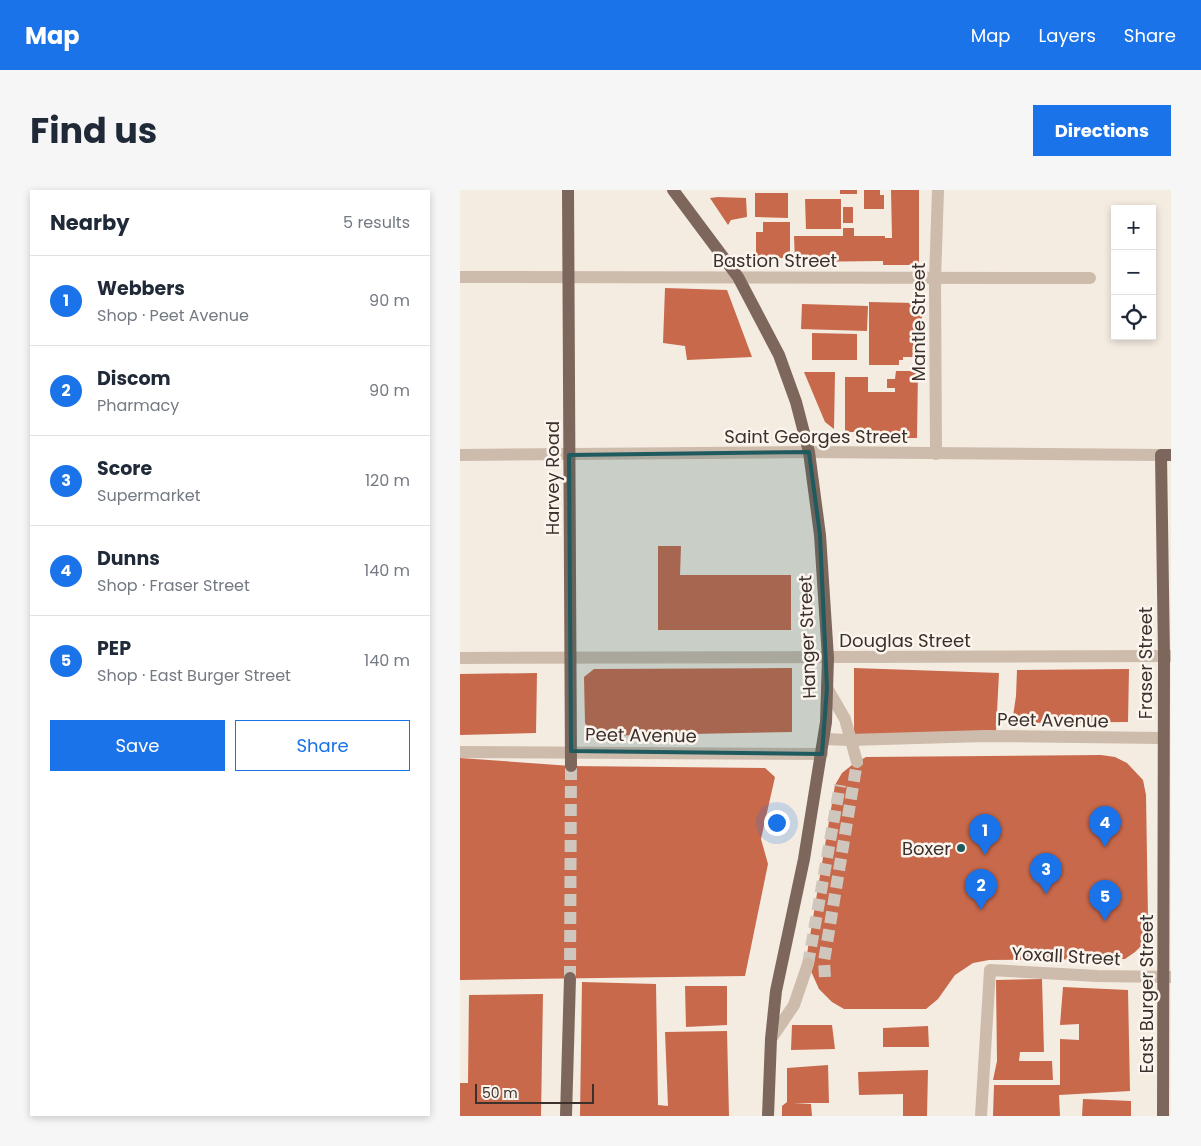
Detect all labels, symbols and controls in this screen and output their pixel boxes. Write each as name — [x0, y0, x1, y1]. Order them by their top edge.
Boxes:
text: Map — [25, 19, 80, 52]
text: Map — [971, 23, 1011, 48]
text: Layers — [1039, 23, 1096, 48]
text: Share — [1124, 23, 1176, 48]
button: Directions — [1033, 105, 1171, 156]
text: Find us — [30, 106, 157, 155]
map controls — [1111, 205, 1156, 340]
button: + — [1111, 205, 1156, 250]
text: Nearby — [50, 208, 130, 237]
text: 5 results — [343, 211, 410, 234]
street label: Bastion Street — [713, 248, 837, 273]
button: − — [1111, 250, 1156, 295]
street label: Mantle Street — [906, 263, 931, 381]
text: Webbers — [97, 275, 185, 302]
text: 1 — [63, 289, 69, 312]
text: 90 m — [369, 289, 410, 312]
button: locate — [1111, 295, 1156, 340]
text: Shop · Peet Avenue — [97, 304, 249, 327]
text: Discom — [97, 365, 171, 392]
text: 2 — [61, 379, 71, 402]
text: 90 m — [369, 379, 410, 402]
text: Pharmacy — [97, 394, 179, 417]
street label: Harvey Road — [540, 421, 565, 535]
street label: Saint Georges Street — [724, 424, 908, 449]
text: Score — [97, 455, 152, 482]
text: 3 — [61, 469, 71, 492]
text: 120 m — [365, 469, 410, 492]
text: Supermarket — [97, 484, 201, 507]
text: Dunns — [97, 545, 160, 572]
text: 4 — [61, 559, 71, 582]
text: 140 m — [364, 559, 410, 582]
text: Shop · Fraser Street — [97, 574, 250, 597]
street label: Hanger Street — [792, 575, 822, 699]
street label: Fraser Street — [1133, 607, 1158, 719]
street label: Douglas Street — [839, 628, 971, 653]
text: PEP — [97, 635, 131, 662]
text: 5 — [61, 649, 71, 672]
text: 140 m — [364, 649, 410, 672]
text: Shop · East Burger Street — [97, 664, 291, 687]
street label: Peet Avenue — [997, 707, 1109, 733]
button: Save — [50, 720, 225, 771]
button: Share — [235, 720, 410, 771]
street label: Peet Avenue — [585, 722, 697, 748]
pin: 4 — [1089, 806, 1121, 847]
your location — [764, 810, 790, 836]
pin: 1 — [969, 814, 1001, 855]
place label: Boxer — [902, 836, 951, 861]
marker: Boxer — [955, 842, 967, 854]
pin: 3 — [1030, 853, 1062, 894]
pin: 2 — [965, 869, 997, 910]
pin: 5 — [1089, 880, 1121, 921]
street label: East Burger Street — [1134, 915, 1159, 1073]
street label: Yoxall Street — [1011, 941, 1121, 971]
scale bar — [475, 1081, 594, 1104]
text: 50 m — [482, 1083, 518, 1103]

